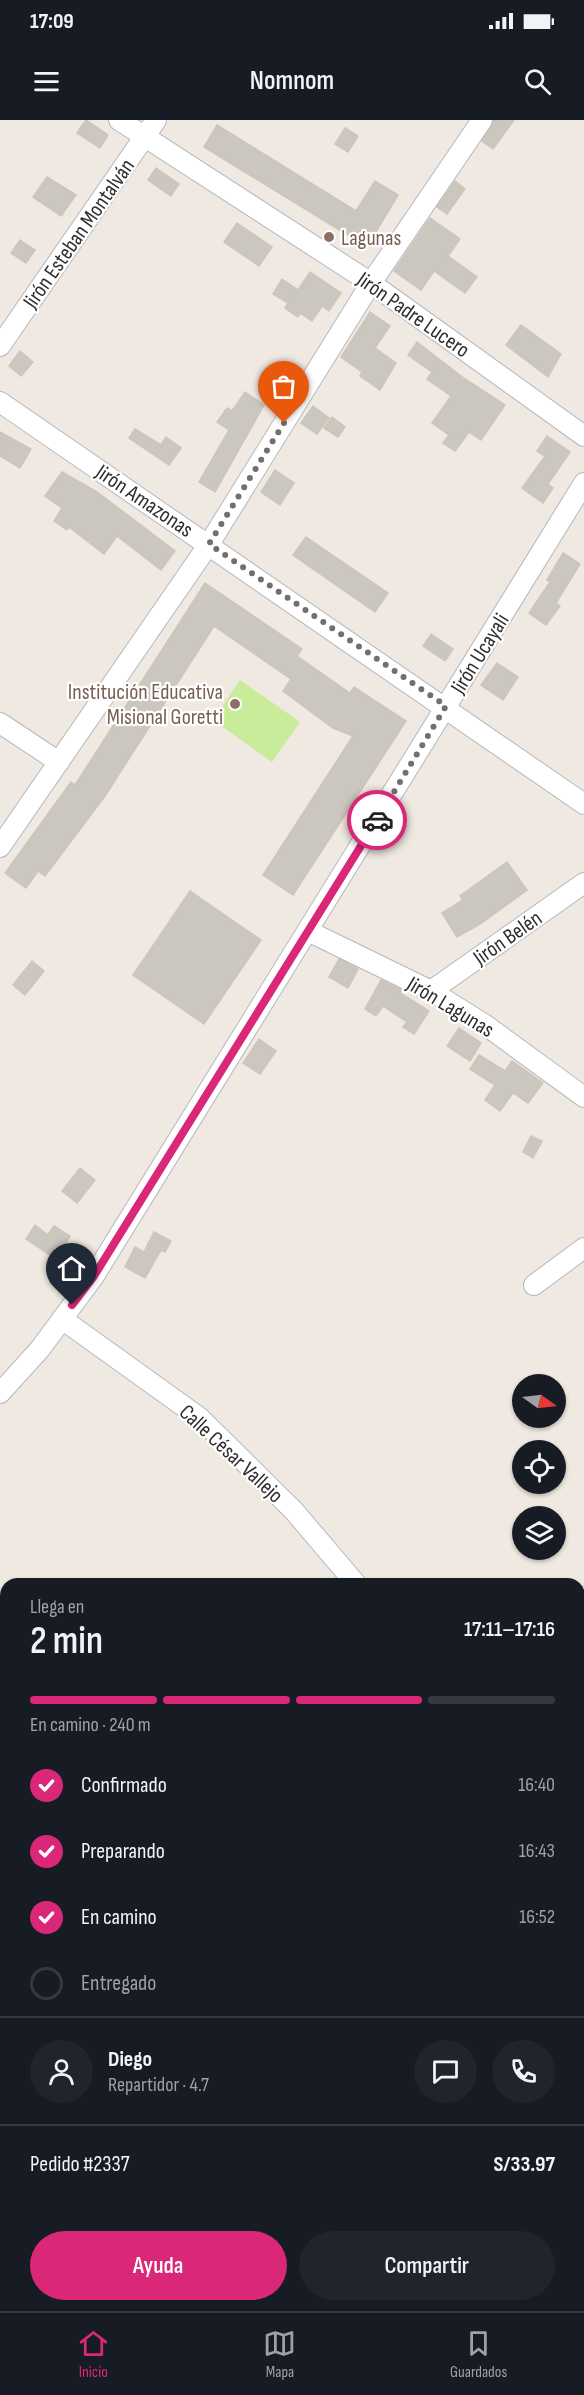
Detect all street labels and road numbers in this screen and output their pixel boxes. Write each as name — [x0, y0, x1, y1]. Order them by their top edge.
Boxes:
street label: Jirón Esteban Montalván — [17, 154, 141, 315]
street label: Jirón Padre Lucero — [351, 266, 475, 364]
street label: Jirón Amazonas — [90, 458, 198, 544]
street label: Jirón Ucayali — [445, 609, 515, 700]
street label: Jirón Belén — [468, 905, 547, 972]
street label: Jirón Lagunas — [401, 970, 499, 1044]
street label: Calle César Vallejo — [173, 1399, 289, 1509]

